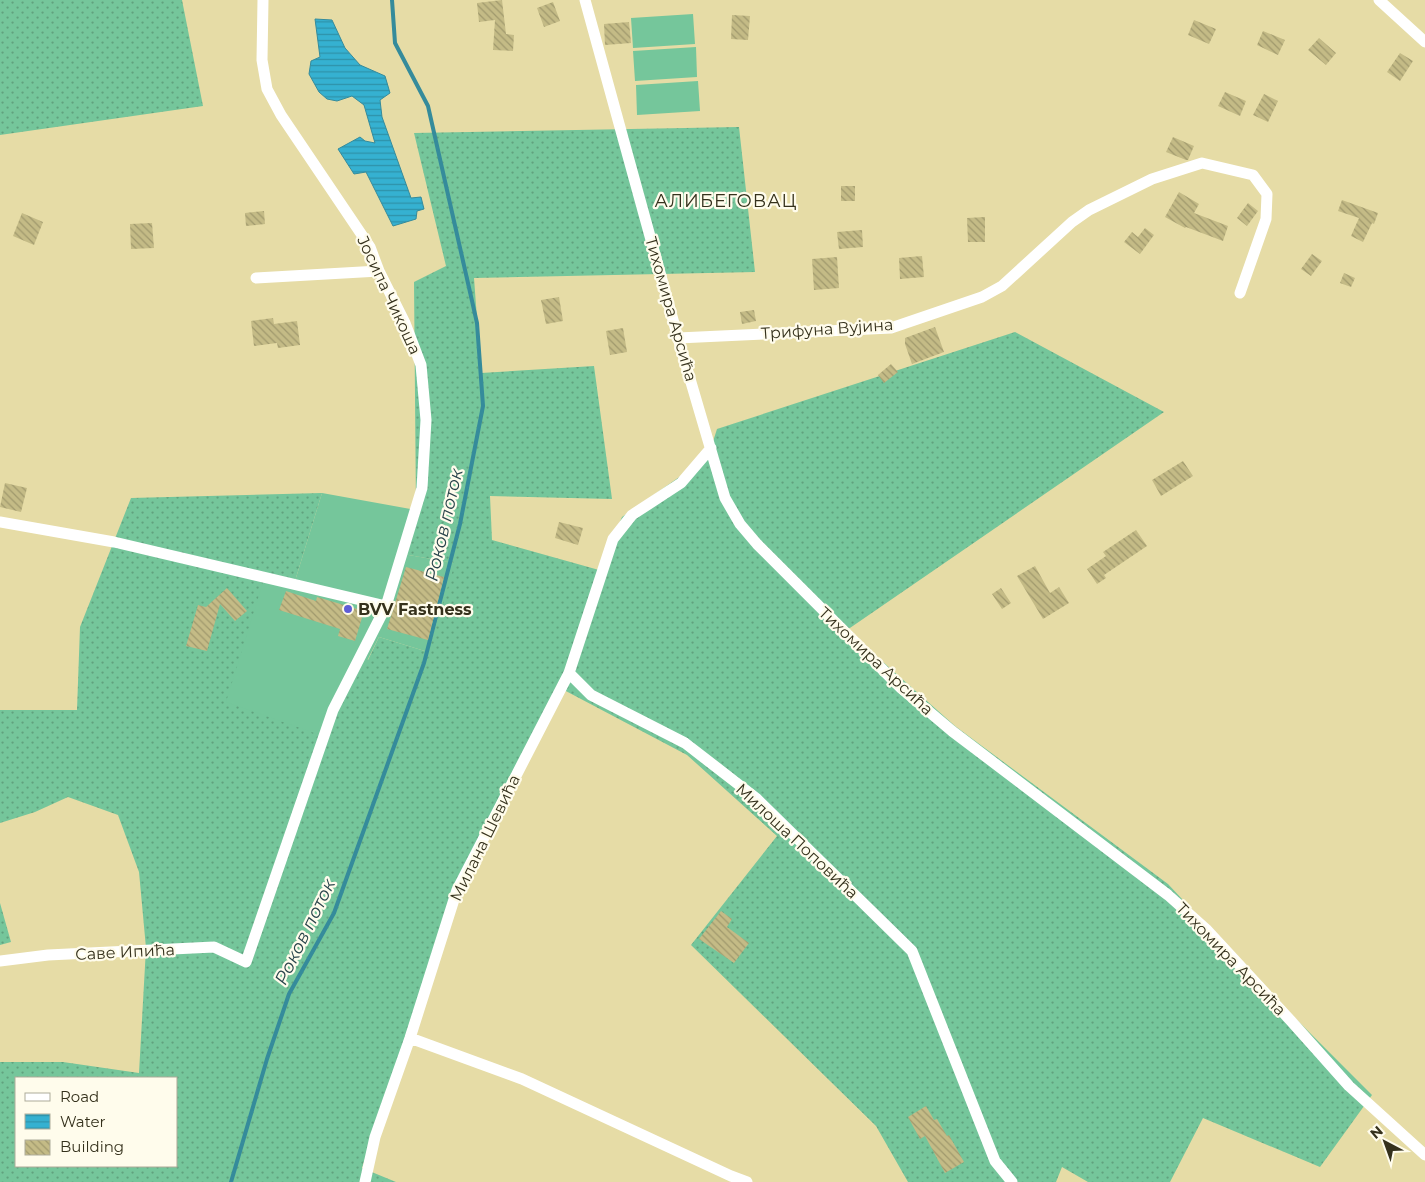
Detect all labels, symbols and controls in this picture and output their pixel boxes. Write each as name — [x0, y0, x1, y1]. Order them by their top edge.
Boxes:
district label: АЛИБЕГОВАЦ — [655, 190, 797, 212]
street label: Јосипа Чикоша — [353, 233, 425, 357]
street label: Тихомира Арсића — [641, 235, 701, 383]
street label: Трифуна Вујина — [760, 315, 894, 343]
water label: Роков поток — [420, 466, 468, 583]
place label: BVV Fastness — [358, 600, 472, 619]
marker: BVV Fastness — [342, 603, 354, 615]
street label: Тихомира Арсића — [815, 603, 937, 719]
street label: Милана Шевића — [446, 772, 524, 904]
street label: Милоша Поповића — [732, 779, 862, 903]
water label: Роков поток — [270, 875, 340, 988]
street label: Тихомира Арсића — [1172, 899, 1290, 1019]
street label: Саве Ипића — [75, 940, 175, 964]
legend — [15, 1077, 178, 1167]
text: Road — [60, 1087, 99, 1106]
text: Water — [60, 1112, 106, 1131]
north arrow — [1360, 1117, 1410, 1167]
text: N — [1366, 1122, 1387, 1143]
text: Building — [60, 1137, 124, 1156]

